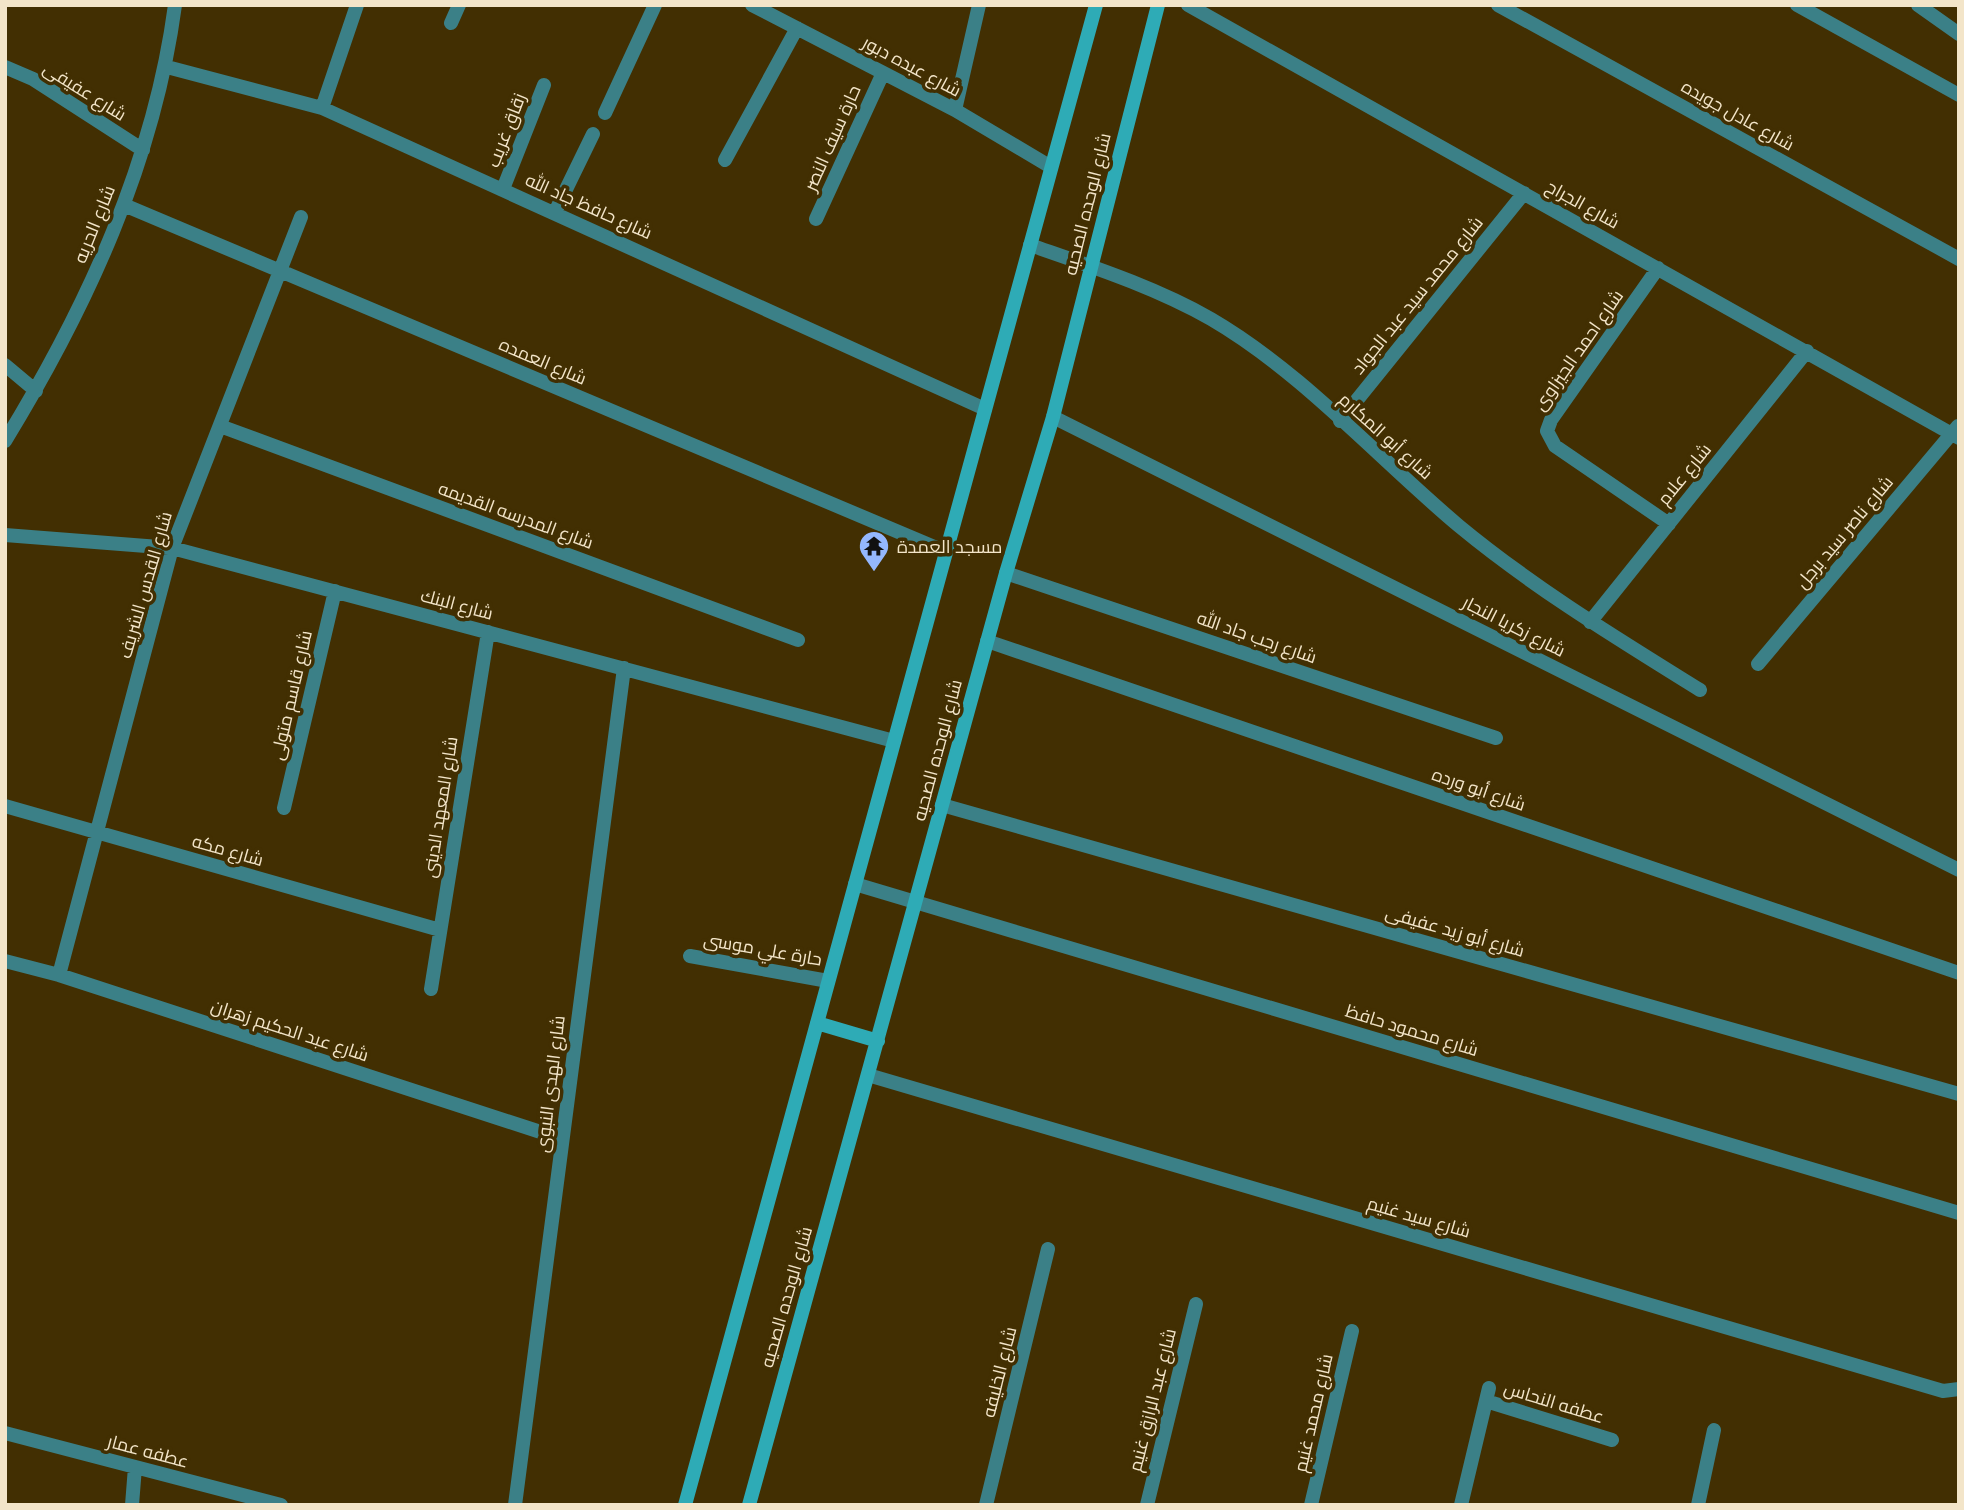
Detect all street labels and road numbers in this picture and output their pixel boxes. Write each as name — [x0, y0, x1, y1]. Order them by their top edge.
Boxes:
street label: شارع عبده دبور — [857, 31, 965, 102]
street label: شارع عفيفى — [38, 57, 130, 127]
street label: شارع عادل جويده — [1677, 75, 1798, 156]
street label: حارة سيف النصر — [799, 82, 866, 196]
street label: زقاق غريب — [482, 90, 532, 171]
street label: شارع الوحده الصحيه — [1059, 131, 1117, 278]
street label: شارع حافظ جاد الله — [522, 168, 656, 245]
street label: شارع الجراح — [1542, 175, 1623, 234]
street label: شارع الحريه — [69, 182, 121, 267]
street label: شارع محمد سيد عبد الجواد — [1347, 212, 1489, 379]
street label: شارع احمد الجيزاوى — [1529, 286, 1629, 415]
street label: شارع العمده — [495, 333, 590, 391]
street label: شارع أبو المكارم — [1334, 388, 1437, 485]
street label: شارع علام — [1653, 439, 1717, 510]
street label: شارع ناصر سيد برجل — [1791, 472, 1899, 594]
street label: شارع المدرسه القديمه — [435, 477, 596, 555]
street label: شارع القدس الشريف — [114, 509, 178, 661]
street label: شارع البنك — [418, 584, 496, 626]
street label: شارع زكريا النجار — [1457, 591, 1569, 663]
street label: شارع رجب جاد الله — [1194, 606, 1320, 669]
street label: شارع قاسم متولى — [266, 628, 318, 762]
street label: شارع الوحده الصحيه — [908, 677, 968, 824]
street label: شارع المعهد الدينى — [418, 735, 464, 879]
street label: شارع أبو ورده — [1429, 763, 1528, 817]
street label: شارع مكه — [189, 830, 266, 872]
street label: شارع أبو زيد عفيفى — [1383, 901, 1527, 963]
street label: حارة علي موسى — [701, 928, 824, 974]
street label: شارع عبد الحكيم زهران — [208, 995, 371, 1067]
street label: شارع محمود حافظ — [1342, 1000, 1481, 1062]
street label: شارع الهدى النبوى — [531, 1014, 571, 1154]
street label: شارع سيد غنيم — [1364, 1192, 1473, 1244]
street label: شارع الوحده الصحيه — [756, 1224, 818, 1370]
street label: شارع الخليفه — [978, 1325, 1022, 1420]
street label: شارع عبد الرازق غنيم — [1124, 1326, 1182, 1474]
street label: شارع محمد غنيم — [1289, 1352, 1339, 1475]
street label: عطفه النحاس — [1501, 1377, 1607, 1428]
street label: عطفه عمار — [104, 1430, 191, 1473]

